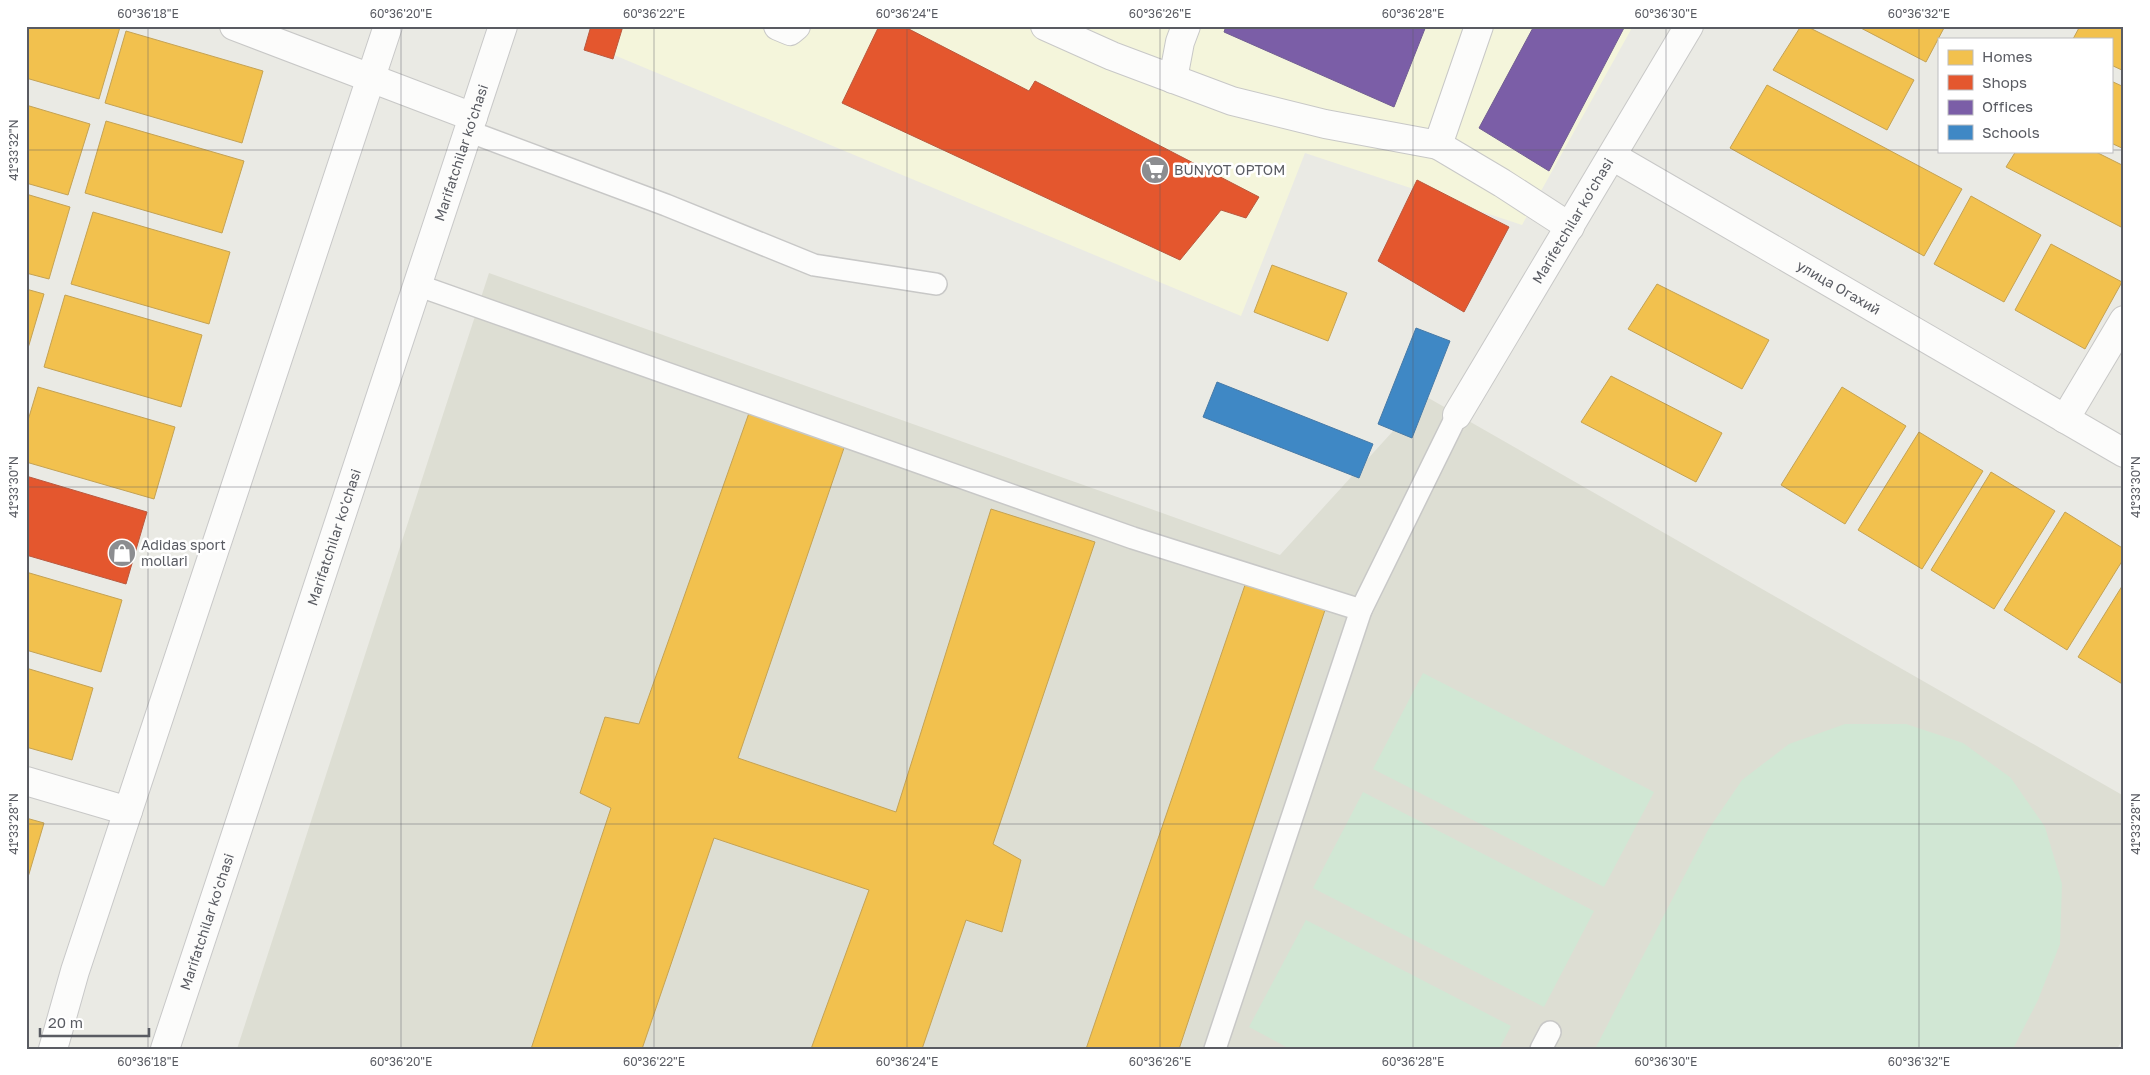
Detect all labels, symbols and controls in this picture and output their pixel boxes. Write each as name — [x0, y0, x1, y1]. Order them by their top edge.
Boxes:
text: 60°36'18"E — [117, 6, 179, 21]
text: 60°36'20"E — [370, 6, 432, 21]
text: 60°36'22"E — [623, 6, 685, 21]
text: 60°36'24"E — [876, 6, 938, 21]
text: 60°36'26"E — [1129, 6, 1191, 21]
text: 60°36'28"E — [1382, 6, 1444, 21]
text: 60°36'30"E — [1635, 6, 1697, 21]
text: 60°36'32"E — [1888, 6, 1950, 21]
legend — [1938, 38, 2112, 152]
text: Homes — [1982, 47, 2032, 65]
text: Shops — [1982, 73, 2027, 91]
street label: Marifatchilar ko'chasi — [430, 82, 491, 223]
text: Offices — [1982, 97, 2033, 115]
text: 41°33'32"N — [6, 119, 21, 181]
text: Schools — [1982, 123, 2040, 141]
supermarket icon: BUNYOT OPTOM — [1140, 155, 1170, 185]
street label: Marifetchilar ko'chasi — [1528, 155, 1616, 287]
place label: BUNYOT OPTOM — [1174, 161, 1285, 178]
street label: улица Огахий — [1794, 256, 1884, 318]
text: 41°33'30"N — [6, 456, 21, 518]
text: 41°33'30"N — [2128, 456, 2143, 518]
street label: Marifatchilar ko'chasi — [303, 466, 364, 608]
place label: Adidas sport mollari — [141, 536, 226, 569]
shop icon: Adidas sport mollari — [107, 538, 137, 568]
text: 41°33'28"N — [6, 793, 21, 855]
text: 41°33'28"N — [2128, 793, 2143, 855]
street label: Marifatchilar ko'chasi — [176, 851, 237, 992]
scale bar — [40, 1005, 149, 1037]
text: 20 m — [48, 1013, 83, 1031]
text: 60°36'18"E — [117, 1054, 179, 1069]
text: 60°36'20"E — [370, 1054, 432, 1069]
text: 60°36'22"E — [623, 1054, 685, 1069]
text: 60°36'24"E — [876, 1054, 938, 1069]
text: 60°36'26"E — [1129, 1054, 1191, 1069]
text: 60°36'28"E — [1382, 1054, 1444, 1069]
text: 60°36'30"E — [1635, 1054, 1697, 1069]
text: 60°36'32"E — [1888, 1054, 1950, 1069]

